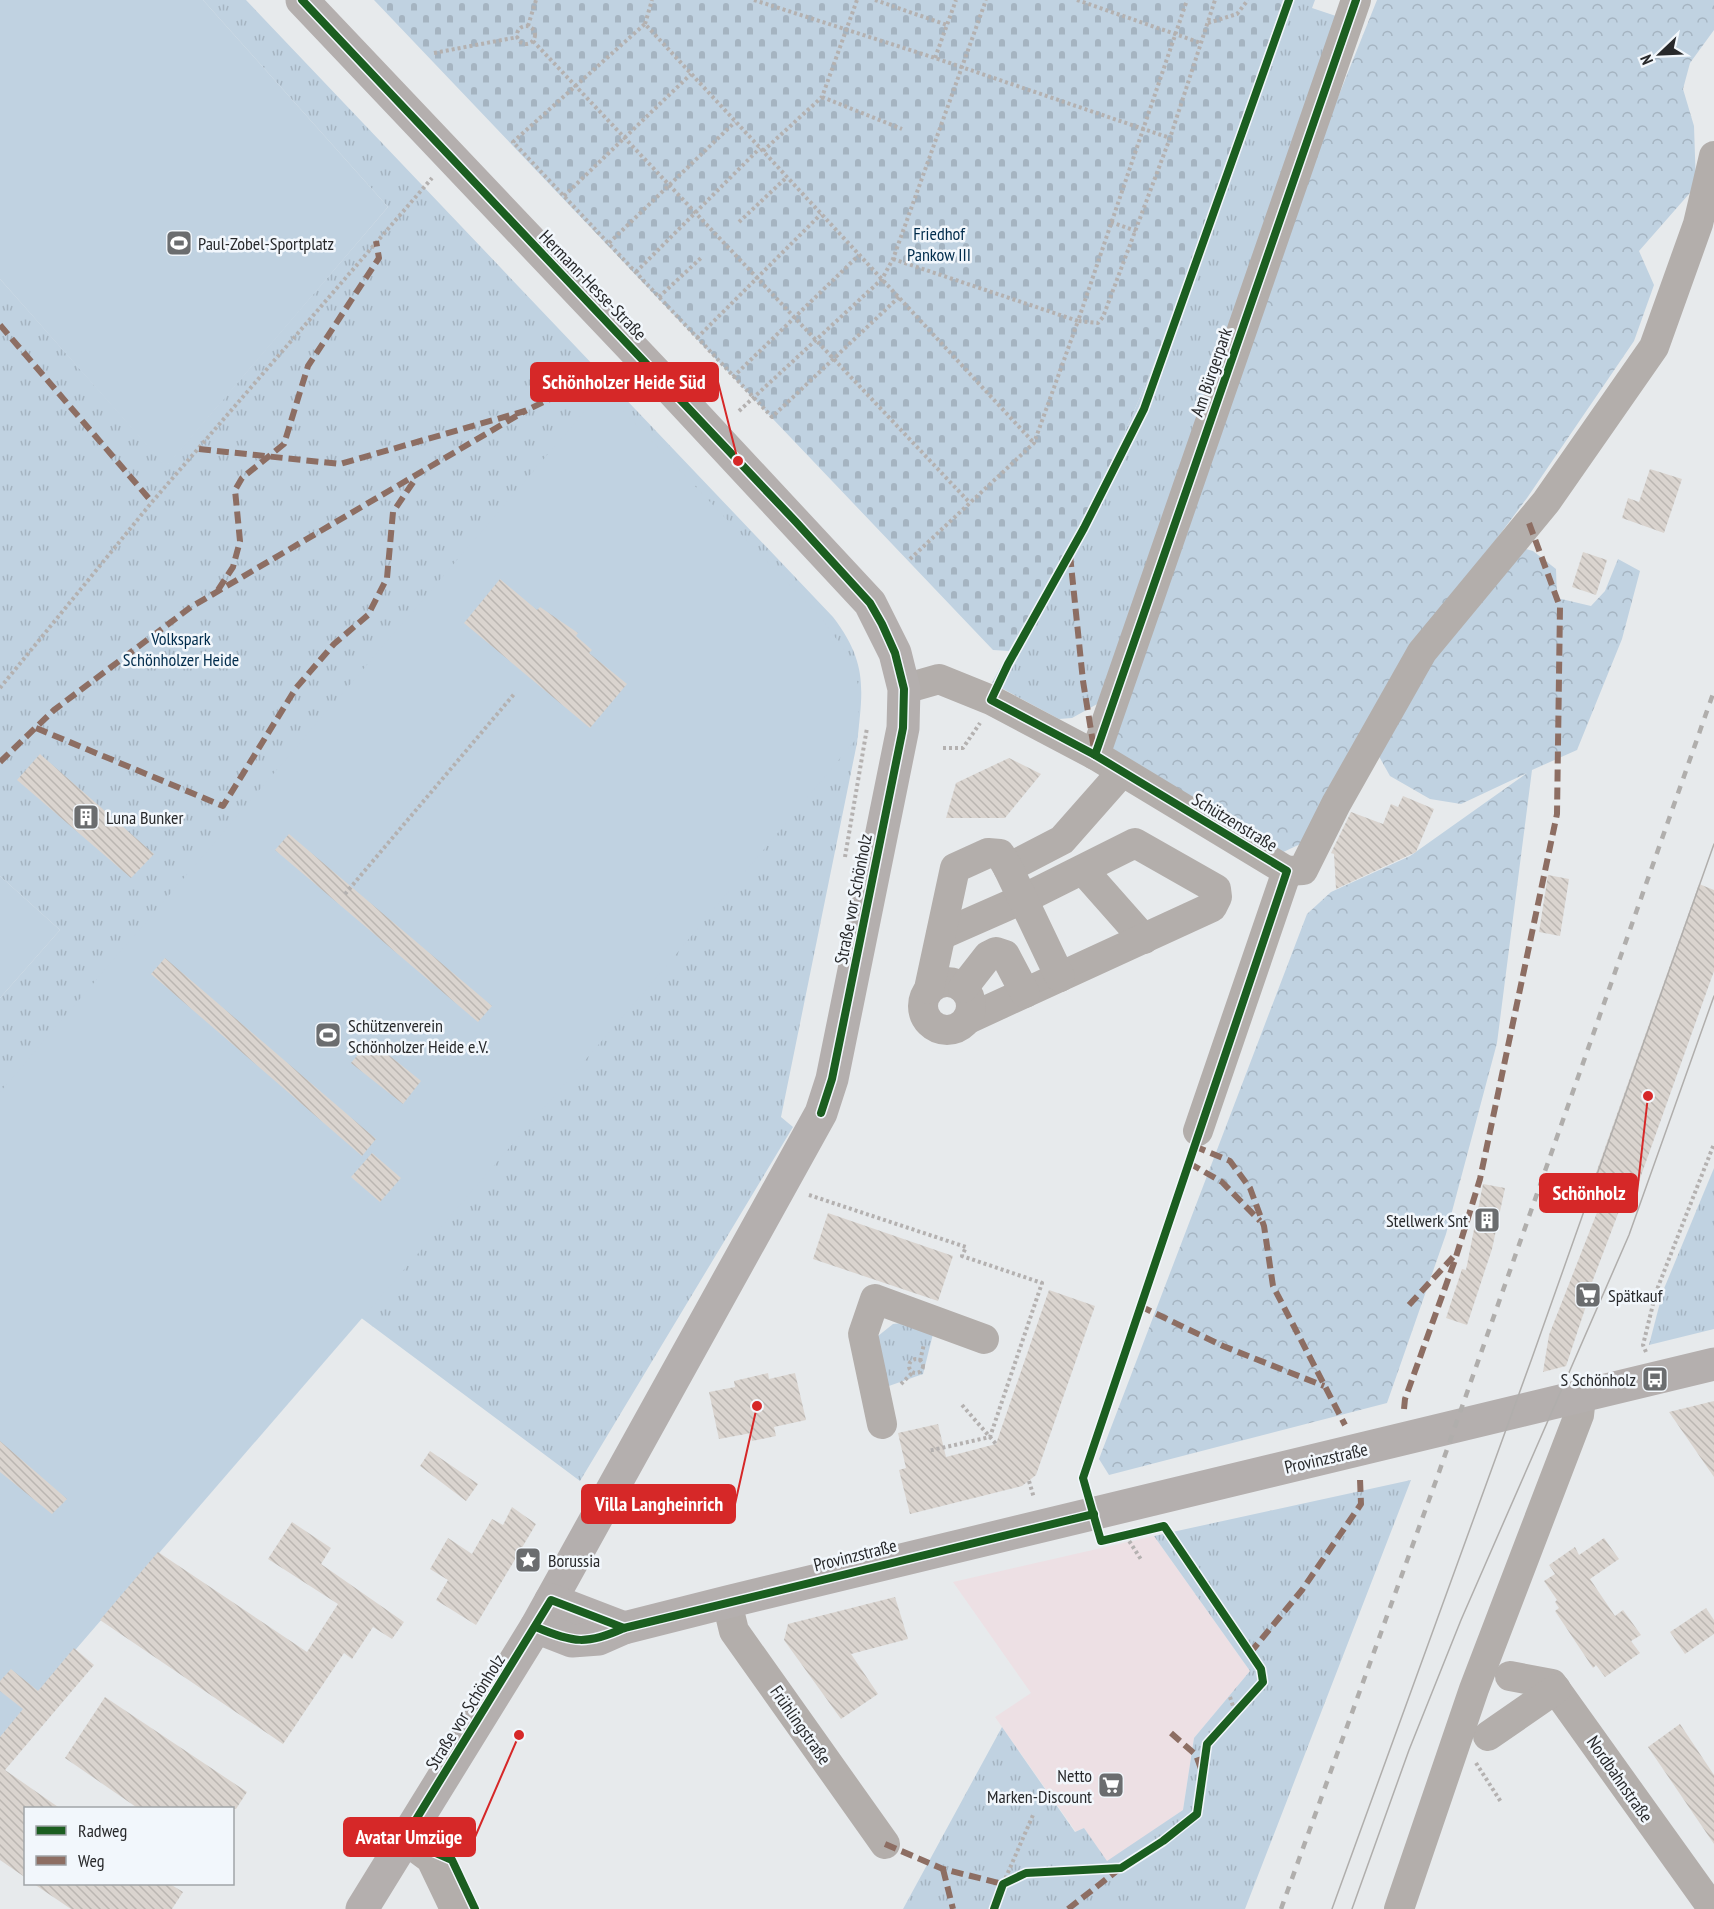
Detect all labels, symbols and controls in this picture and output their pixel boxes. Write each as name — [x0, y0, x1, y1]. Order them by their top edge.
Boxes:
north arrow — [1630, 24, 1690, 84]
text: N — [1635, 52, 1657, 68]
park label: Friedhof Pankow III — [907, 222, 971, 266]
street label: Hermann-Hesse-Straße — [534, 225, 652, 345]
sports icon: Paul-Zobel-Sportplatz — [164, 228, 194, 258]
place label: Paul-Zobel-Sportplatz — [198, 232, 334, 255]
street label: Am Bürgerpark — [1185, 325, 1237, 419]
callout: Schönholzer Heide Süd — [531, 363, 718, 401]
text: Schönholzer Heide Süd — [542, 369, 706, 395]
park label: Volkspark Schönholzer Heide — [123, 627, 239, 671]
street label: Schützenstraße — [1188, 787, 1282, 857]
building icon: Luna Bunker — [71, 802, 101, 832]
place label: Luna Bunker — [106, 806, 183, 829]
street label: Straße vor Schönholz — [829, 832, 877, 966]
place label: Schützenverein Schönholzer Heide e.V. — [348, 1014, 489, 1058]
sports icon: Schützenverein Schönholzer Heide e.V. — [313, 1020, 343, 1050]
callout: Schönholz — [1540, 1174, 1637, 1212]
text: Schönholz — [1553, 1180, 1626, 1206]
building icon: Stellwerk Snt — [1472, 1205, 1502, 1235]
place label: Stellwerk Snt — [1386, 1209, 1468, 1232]
supermarket icon: Spätkauf — [1573, 1280, 1603, 1310]
place label: Spätkauf — [1608, 1284, 1664, 1307]
bus stop icon: S Schönholz — [1640, 1364, 1670, 1394]
place label: S Schönholz — [1560, 1368, 1636, 1391]
street label: Provinzstraße — [1282, 1437, 1370, 1479]
callout: Villa Langheinrich — [582, 1485, 735, 1523]
text: Villa Langheinrich — [594, 1491, 723, 1517]
street label: Provinzstraße — [811, 1534, 899, 1576]
place icon: Borussia — [513, 1545, 543, 1575]
place label: Borussia — [548, 1549, 600, 1572]
street label: Straße vor Schönholz — [420, 1650, 510, 1774]
street label: Frühlingstraße — [765, 1681, 837, 1769]
street label: Nordbahnstraße — [1582, 1731, 1658, 1827]
place label: Netto Marken-Discount — [987, 1764, 1092, 1808]
supermarket icon: Netto Marken-Discount — [1096, 1770, 1126, 1800]
legend — [24, 1807, 234, 1885]
callout: Avatar Umzüge — [344, 1818, 475, 1856]
text: Radweg — [78, 1819, 127, 1842]
text: Avatar Umzüge — [355, 1824, 462, 1850]
text: Weg — [78, 1849, 105, 1872]

